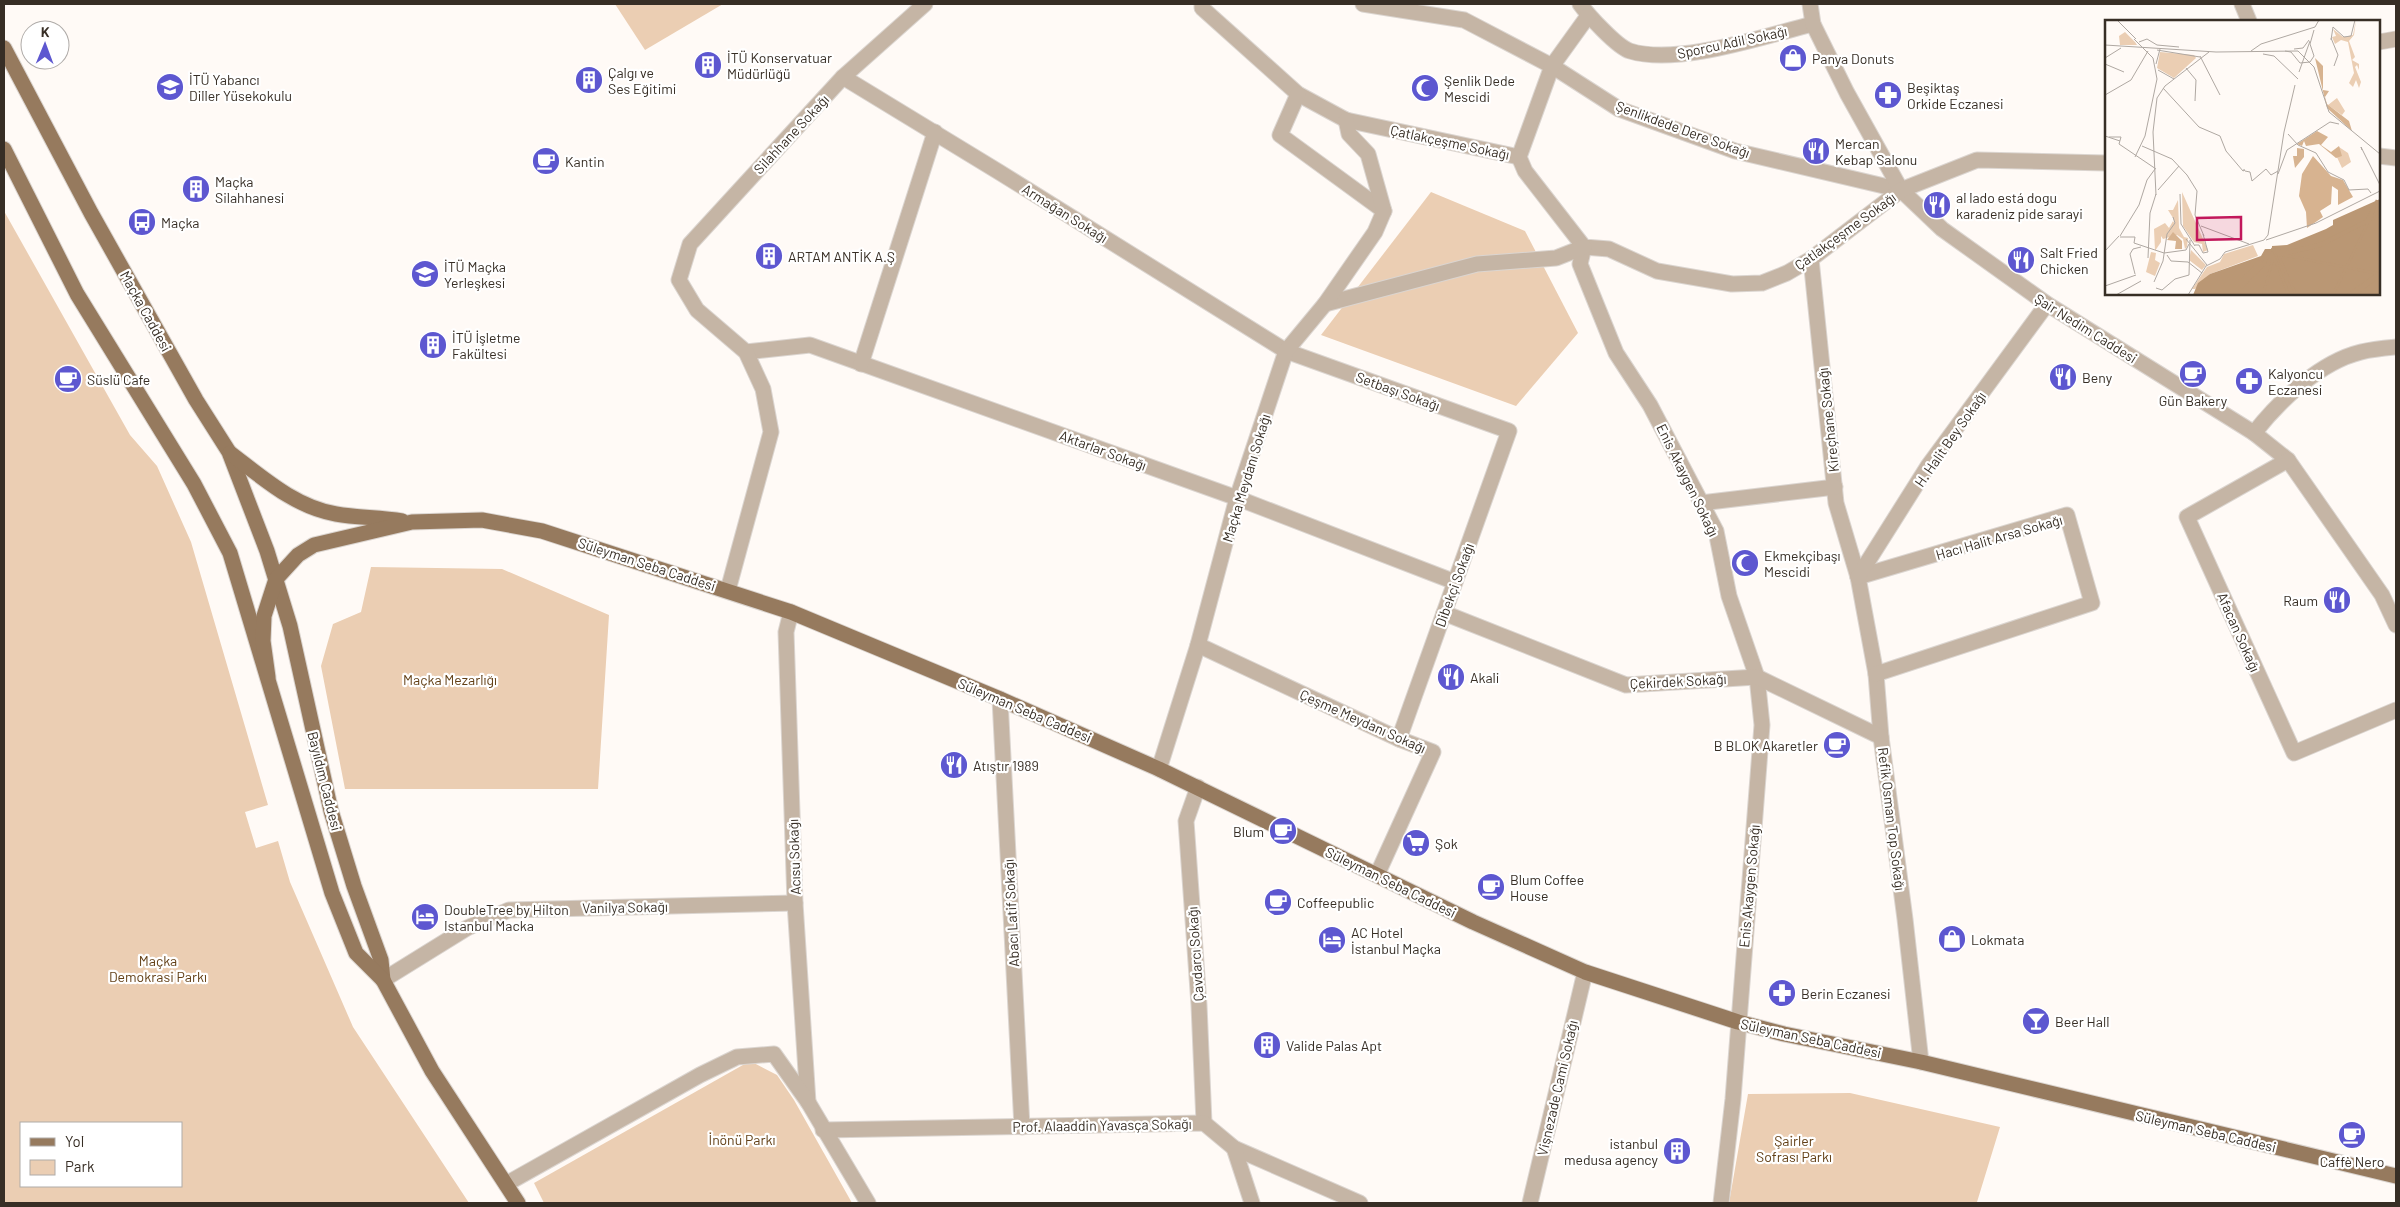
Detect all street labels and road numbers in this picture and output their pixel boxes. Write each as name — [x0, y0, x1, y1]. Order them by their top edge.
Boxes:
street label: Sporcu Adil Sokağı — [1676, 22, 1788, 62]
street label: Silahhane Sokağı — [750, 91, 832, 177]
street label: Şenlikdede Dere Sokağı — [1614, 97, 1752, 161]
street label: Çatlakçeşme Sokağı — [1389, 121, 1511, 163]
street label: Armağan Sokağı — [1019, 180, 1111, 246]
street label: Çatlakçeşme Sokağı — [1791, 189, 1899, 273]
street label: Maçka Caddesi — [117, 268, 175, 354]
street label: Şair Nedim Caddesi — [2032, 290, 2140, 366]
street label: Kireçhane Sokağı — [1814, 367, 1842, 473]
street label: Setbaşı Sokağı — [1354, 368, 1442, 414]
street label: H. Halit Bey Sokağı — [1911, 388, 1989, 490]
street label: Maçka Meydanı Sokağı — [1218, 412, 1274, 544]
street label: Enis Akaygen Sokağı — [1653, 421, 1723, 539]
street label: Aktarlar Sokağı — [1057, 426, 1149, 474]
street label: Hacı Halit Arsa Sokağı — [1934, 511, 2064, 563]
street label: Süleyman Seba Caddesi — [576, 534, 718, 594]
street label: Dibekçi Sokağı — [1431, 541, 1477, 629]
street label: Afacan Sokağı — [2214, 590, 2264, 674]
street label: Çekirdek Sokağı — [1629, 670, 1727, 692]
street label: Süleyman Seba Caddesi — [956, 674, 1094, 746]
street label: Çeşme Meydanı Sokağı — [1297, 686, 1429, 756]
street label: Bayıldım Caddesi — [304, 730, 346, 832]
street label: Refik Osman Top Sokağı — [1875, 746, 1909, 892]
street label: Acısu Sokağı — [784, 819, 804, 895]
street label: Enis Akaygen Sokağı — [1735, 824, 1763, 948]
street label: Süleyman Seba Caddesi — [1323, 843, 1459, 921]
street label: Abacı Latif Sokağı — [1000, 859, 1022, 967]
street label: Vanilya Sokağı — [582, 898, 668, 916]
street label: Çavdarcı Sokağı — [1183, 906, 1207, 1002]
street label: Süleyman Seba Caddesi — [1739, 1015, 1883, 1061]
street label: Vişnezade Cami Sokağı — [1533, 1019, 1581, 1157]
street label: Süleyman Seba Caddesi — [2134, 1107, 2278, 1155]
street label: Prof. Alaaddin Yavasça Sokağı — [1012, 1115, 1192, 1135]

